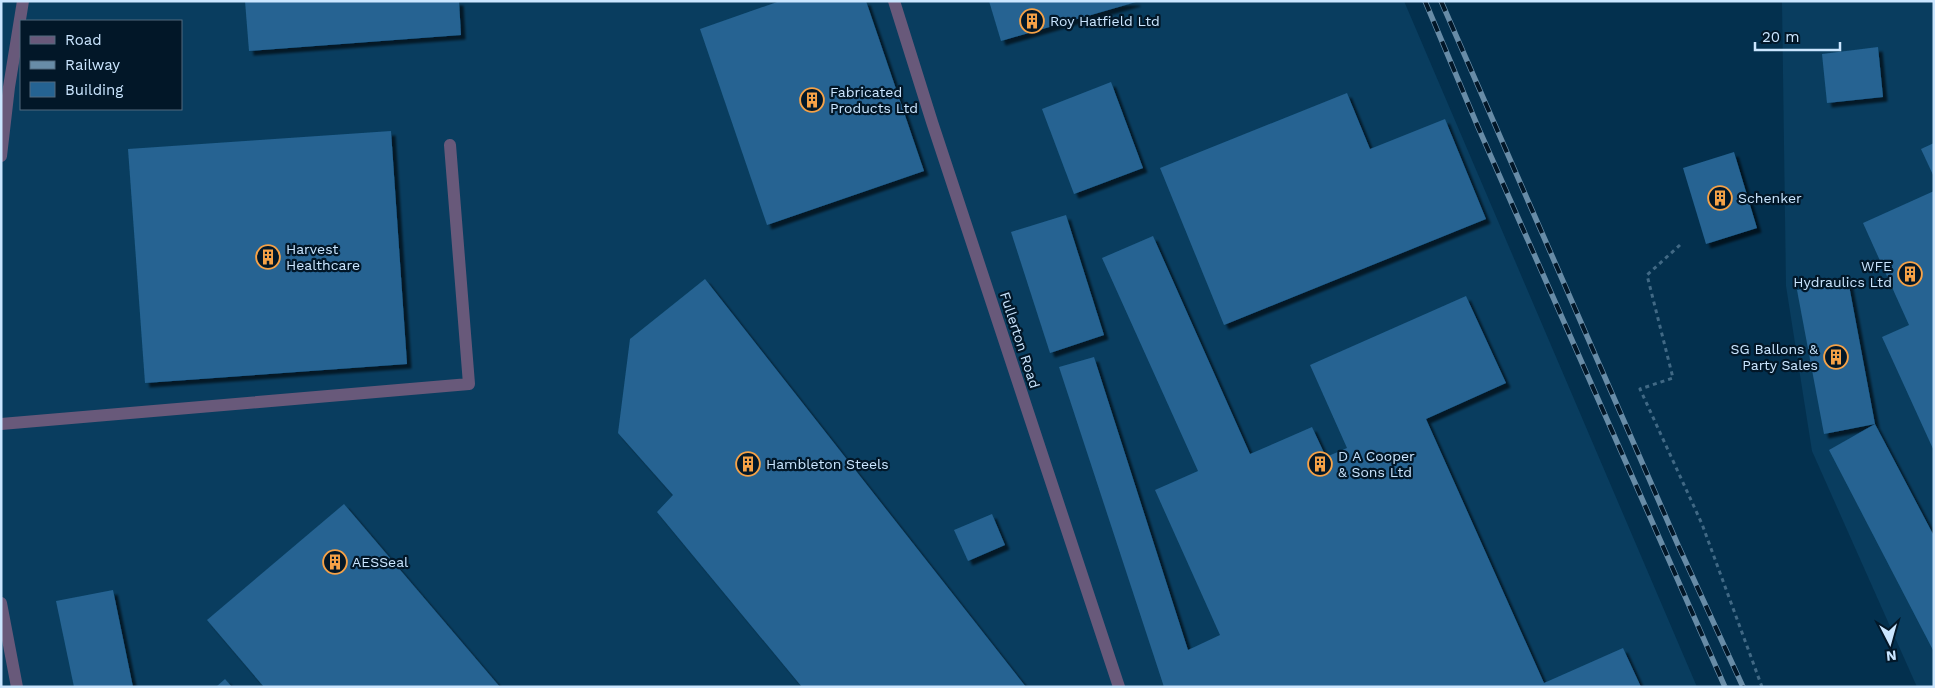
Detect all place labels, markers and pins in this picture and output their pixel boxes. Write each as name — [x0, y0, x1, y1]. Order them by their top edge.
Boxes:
building icon: Roy Hatfield Ltd — [1019, 8, 1045, 34]
place label: Roy Hatfield Ltd — [1050, 13, 1160, 29]
place label: Fabricated Products Ltd — [830, 84, 918, 116]
building icon: Fabricated Products Ltd — [799, 87, 825, 113]
building icon: Schenker — [1707, 185, 1733, 211]
place label: Schenker — [1738, 190, 1802, 206]
place label: Harvest Healthcare — [286, 241, 360, 273]
building icon: Harvest Healthcare — [255, 244, 281, 270]
place label: WFE Hydraulics Ltd — [1793, 258, 1892, 290]
building icon: WFE Hydraulics Ltd — [1897, 261, 1923, 287]
place label: SG Ballons & Party Sales — [1731, 341, 1818, 373]
building icon: SG Ballons & Party Sales — [1823, 344, 1849, 370]
place label: D A Cooper & Sons Ltd — [1338, 448, 1415, 480]
building icon: Hambleton Steels — [735, 451, 761, 477]
building icon: D A Cooper & Sons Ltd — [1307, 451, 1333, 477]
place label: Hambleton Steels — [766, 456, 889, 472]
building icon: AESSeal — [322, 549, 348, 575]
place label: AESSeal — [352, 554, 409, 570]

